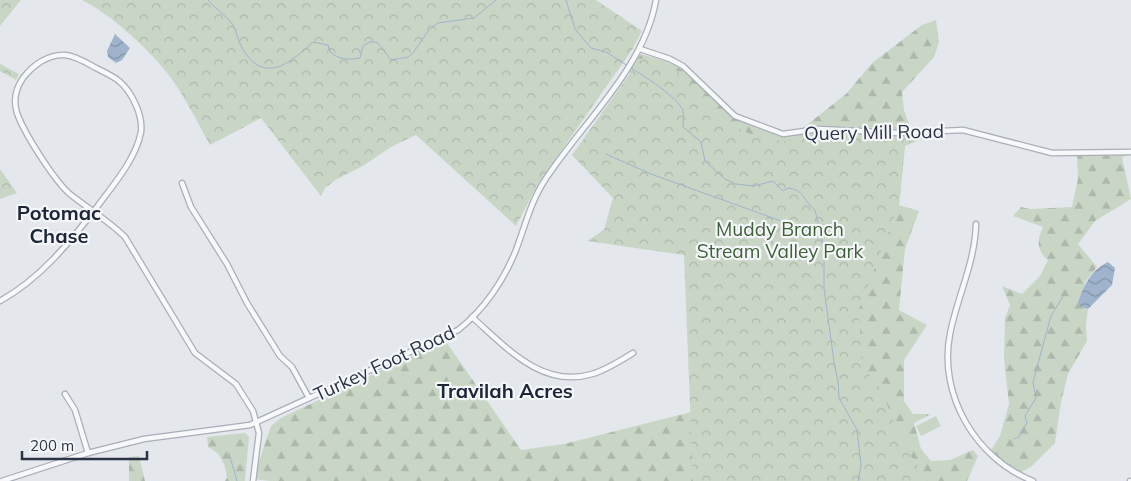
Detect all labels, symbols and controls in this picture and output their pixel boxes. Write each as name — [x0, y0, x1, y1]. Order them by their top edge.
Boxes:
street label: Query Mill Road — [804, 119, 944, 145]
district label: Potomac Chase — [17, 200, 101, 248]
park label: Muddy Branch Stream Valley Park — [697, 217, 863, 263]
street label: Turkey Foot Road — [310, 320, 458, 406]
district label: Travilah Acres — [437, 378, 573, 403]
scale bar — [22, 428, 148, 460]
text: 200 m — [30, 436, 74, 455]

